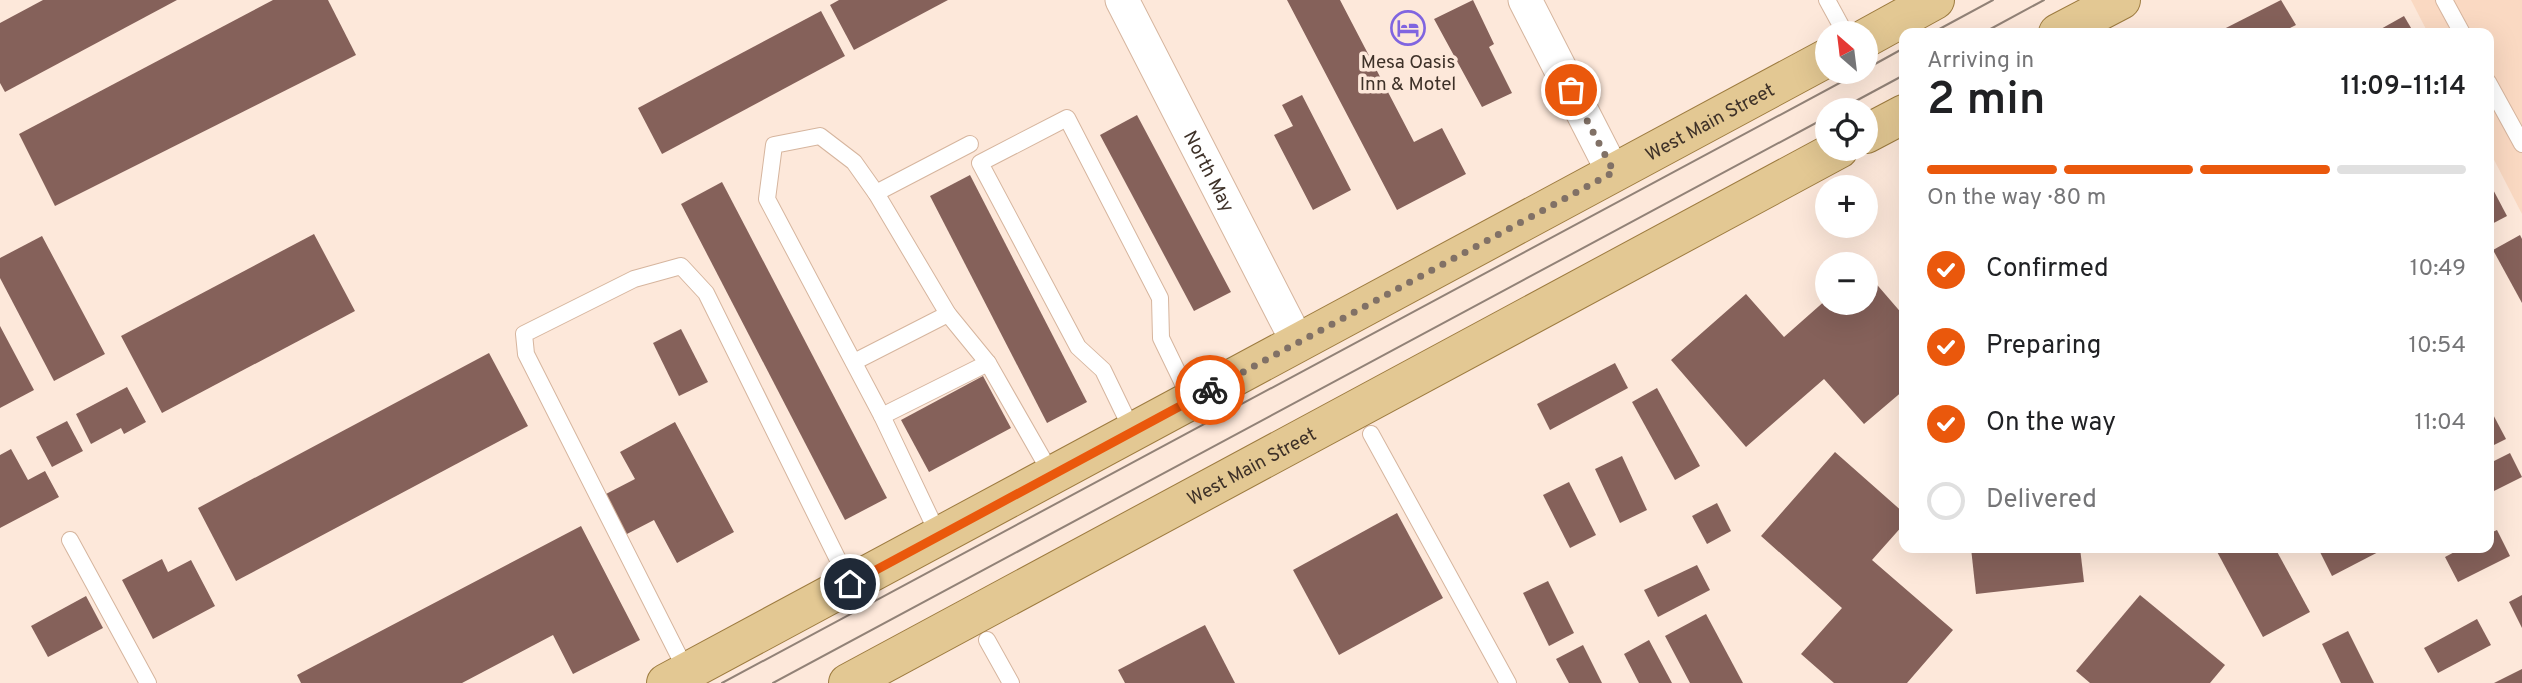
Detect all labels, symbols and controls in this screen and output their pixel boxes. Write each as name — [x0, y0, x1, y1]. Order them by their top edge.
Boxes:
hotel icon: Mesa Oasis Inn & Motel — [1389, 9, 1427, 47]
north arrow — [1815, 21, 1878, 84]
map controls — [1815, 21, 1878, 315]
text: Arriving in — [1927, 47, 2034, 76]
place label: Mesa Oasis Inn & Motel — [1360, 51, 1456, 97]
pin — [1541, 60, 1601, 120]
icon: bag — [1552, 71, 1590, 109]
text: 11:09–11:14 — [2341, 71, 2466, 104]
text: 2 min — [1927, 72, 2046, 131]
street label: West Main Street — [1642, 79, 1779, 168]
button: locate — [1815, 98, 1878, 161]
street label: North May — [1177, 127, 1239, 217]
button: + — [1815, 175, 1878, 238]
text: On the way · 80 m — [1927, 184, 2106, 213]
icon: check — [1927, 251, 1965, 289]
button: − — [1815, 252, 1878, 315]
text: Confirmed — [1986, 253, 2109, 286]
text: 10:49 — [2410, 255, 2466, 284]
icon: check — [1927, 328, 1965, 366]
text: Preparing — [1986, 330, 2101, 363]
text: 10:54 — [2408, 332, 2466, 361]
courier — [1175, 355, 1245, 425]
icon: bike — [1191, 371, 1229, 409]
icon: check — [1927, 405, 1965, 443]
text: On the way — [1986, 407, 2116, 440]
text: 11:04 — [2415, 409, 2466, 438]
street label: West Main Street — [1183, 423, 1321, 512]
text: Delivered — [1986, 484, 2097, 517]
pin — [820, 554, 880, 614]
icon: home — [831, 565, 869, 603]

